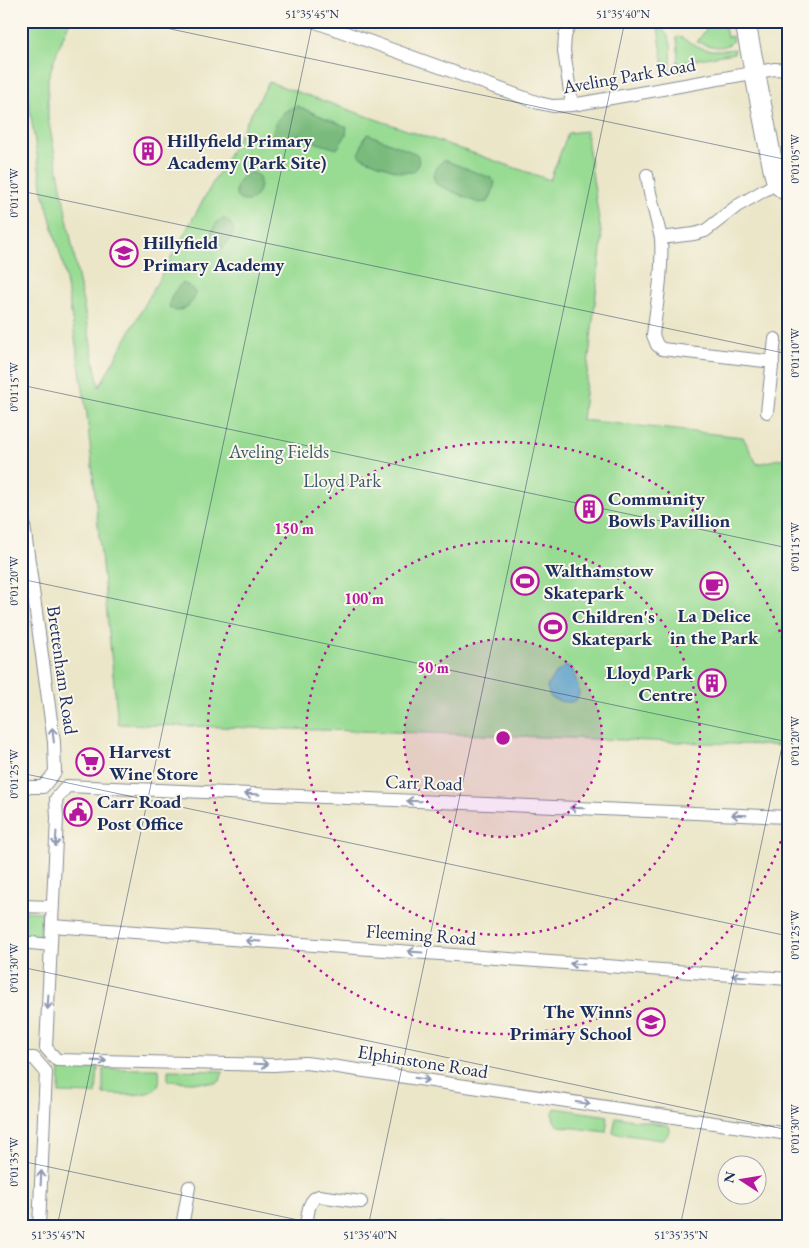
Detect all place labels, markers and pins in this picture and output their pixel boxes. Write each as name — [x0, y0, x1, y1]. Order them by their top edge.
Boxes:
place label: Hillyfield Primary Academy (Park Site) — [166, 128, 327, 175]
building icon: Hillyfield Primary Academy (Park Site) — [133, 136, 163, 166]
place label: Hillyfield Primary Academy — [143, 230, 285, 277]
school or university icon: Hillyfield Primary Academy — [109, 238, 139, 268]
place label: Community Bowls Pavillion — [608, 486, 731, 533]
building icon: Community Bowls Pavillion — [574, 494, 604, 524]
place label: Walthamstow Skatepark — [544, 558, 654, 605]
sports icon: Walthamstow Skatepark — [510, 566, 540, 596]
cafe icon: La Delice in the Park — [699, 571, 729, 601]
place label: La Delice in the Park — [670, 603, 759, 650]
place label: Children's Skatepark — [572, 604, 655, 651]
sports icon: Children's Skatepark — [538, 612, 568, 642]
place label: Lloyd Park Centre — [606, 660, 694, 707]
building icon: Lloyd Park Centre — [697, 668, 727, 698]
centre of rings — [494, 729, 512, 747]
place label: Harvest Wine Store — [109, 739, 198, 786]
supermarket icon: Harvest Wine Store — [75, 747, 105, 777]
place label: Carr Road Post Office — [97, 789, 183, 836]
public building icon: Carr Road Post Office — [63, 797, 93, 827]
place label: The Winns Primary School — [510, 999, 633, 1046]
school or university icon: The Winns Primary School — [636, 1007, 666, 1037]

